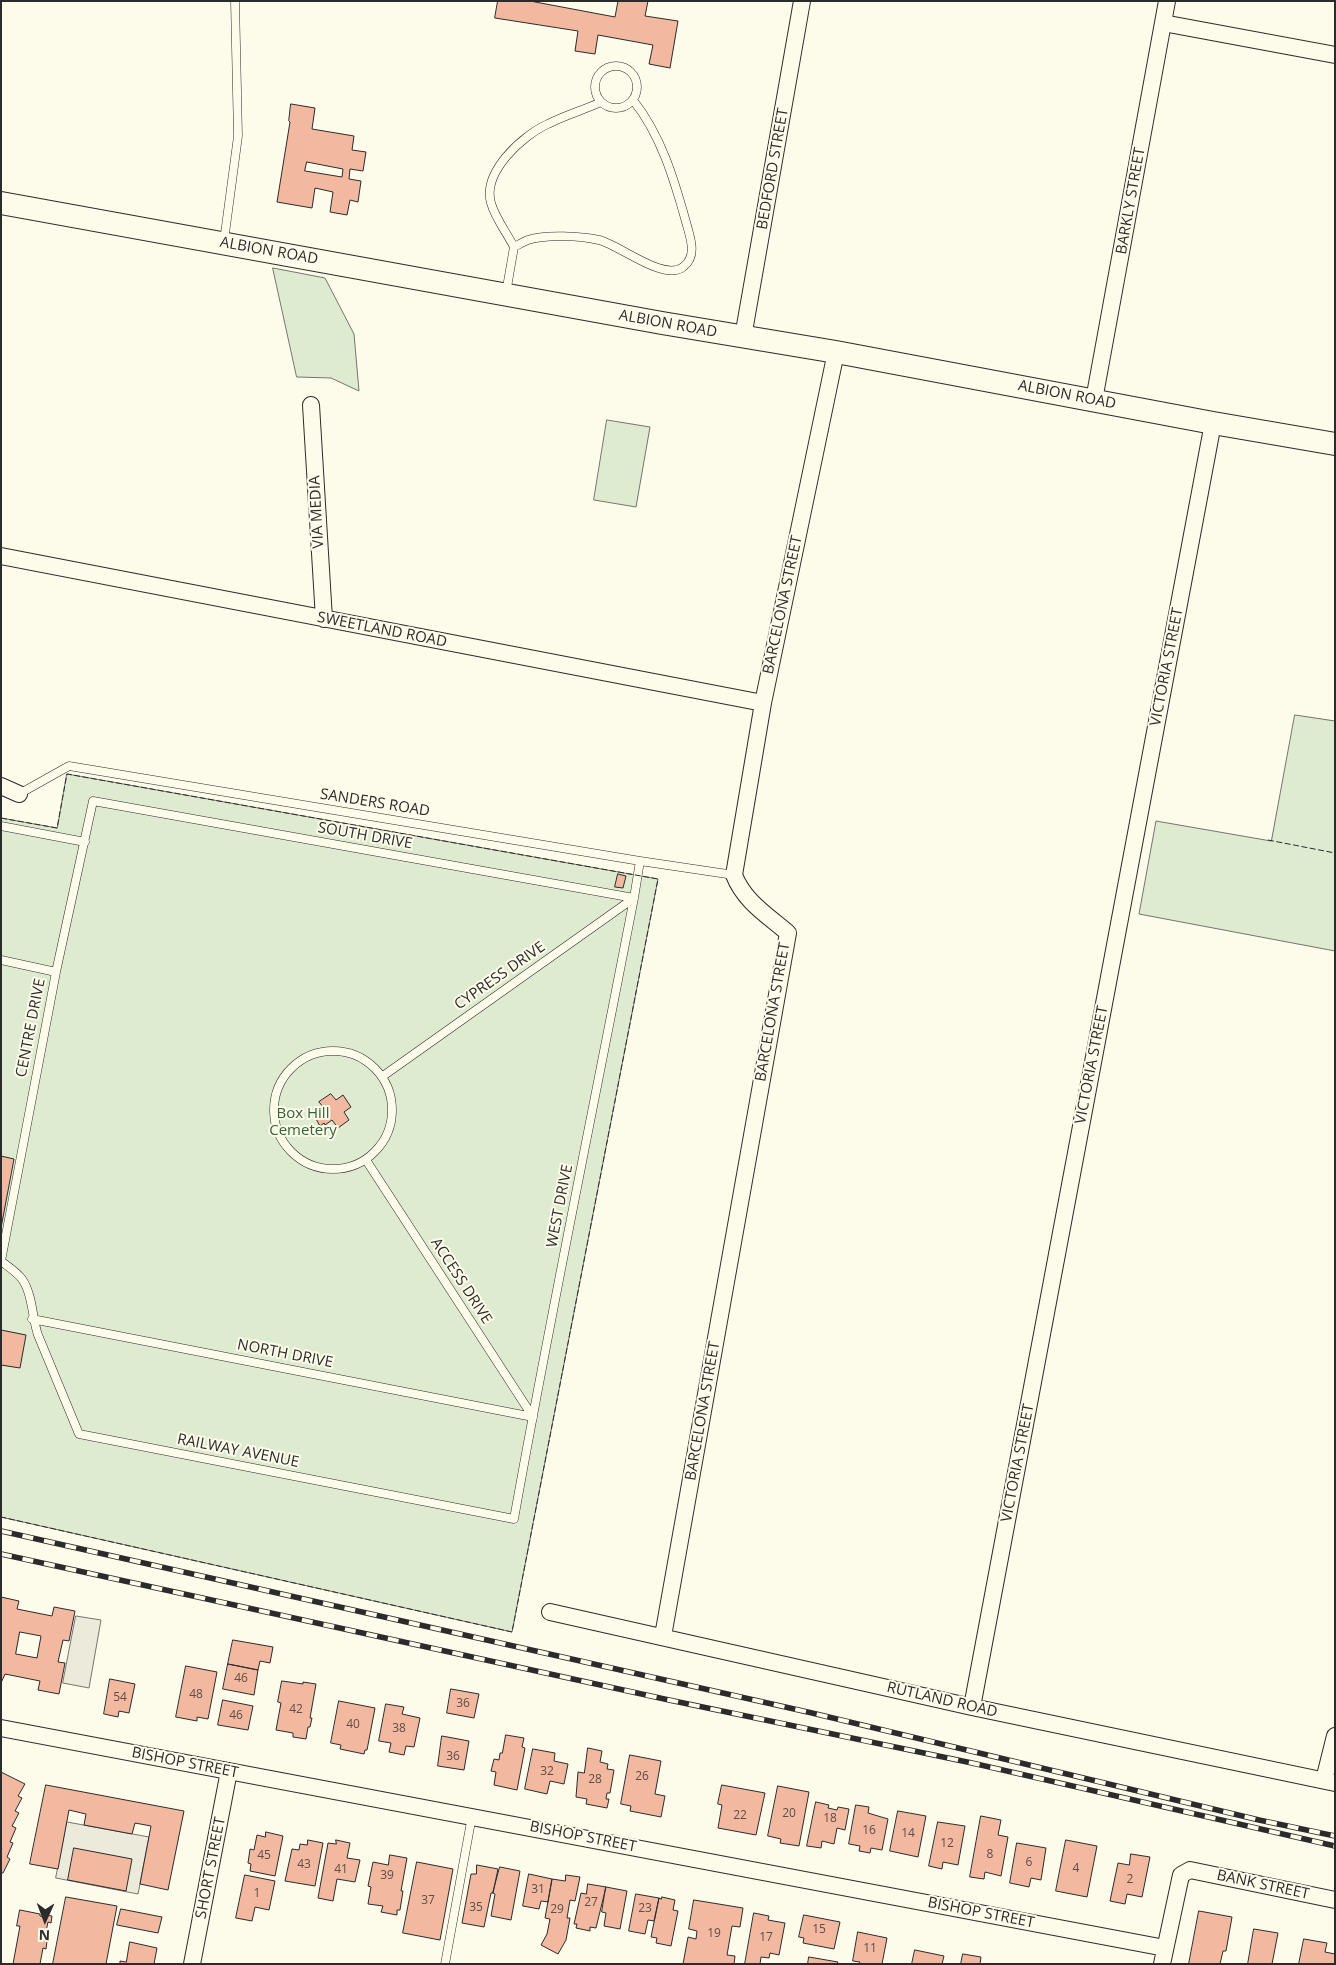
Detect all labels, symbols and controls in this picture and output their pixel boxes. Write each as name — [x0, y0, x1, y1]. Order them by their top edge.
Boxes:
street label: BEDFORD STREET — [753, 107, 793, 231]
street label: BARKLY STREET — [1113, 146, 1149, 256]
street label: ALBION ROAD — [219, 234, 319, 268]
street label: ALBION ROAD — [618, 307, 718, 341]
street label: ALBION ROAD — [1017, 377, 1117, 413]
street label: VIA MEDIA — [306, 475, 328, 549]
street label: BARCELONA STREET — [760, 534, 806, 676]
street label: VICTORIA STREET — [1147, 606, 1187, 728]
street label: SWEETLAND ROAD — [316, 609, 448, 651]
street label: SANDERS ROAD — [319, 785, 431, 821]
street label: SOUTH DRIVE — [316, 819, 414, 853]
street label: CYPRESS DRIVE — [451, 938, 549, 1014]
street label: BARCELONA STREET — [752, 941, 794, 1083]
street label: CENTRE DRIVE — [13, 977, 49, 1079]
street label: VICTORIA STREET — [1072, 1004, 1112, 1126]
park label: Box Hill Cemetery — [269, 1105, 337, 1140]
street label: WEST DRIVE — [543, 1163, 577, 1249]
street label: ACCESS DRIVE — [427, 1235, 495, 1327]
street label: NORTH DRIVE — [236, 1336, 334, 1372]
street label: BARCELONA STREET — [682, 1340, 724, 1482]
street label: VICTORIA STREET — [998, 1402, 1038, 1524]
street label: RAILWAY AVENUE — [176, 1430, 300, 1472]
house number: 46 — [234, 1672, 248, 1686]
street label: RUTLAND ROAD — [885, 1679, 999, 1721]
house number: 48 — [189, 1688, 203, 1702]
house number: 54 — [113, 1691, 127, 1705]
house number: 36 — [456, 1697, 470, 1711]
house number: 42 — [289, 1703, 303, 1717]
house number: 46 — [229, 1709, 243, 1723]
house number: 40 — [346, 1718, 360, 1732]
house number: 38 — [392, 1722, 406, 1736]
street label: BISHOP STREET — [130, 1744, 240, 1782]
house number: 36 — [446, 1750, 460, 1764]
house number: 32 — [540, 1765, 554, 1779]
house number: 26 — [635, 1770, 649, 1784]
house number: 28 — [588, 1773, 602, 1787]
house number: 20 — [782, 1807, 796, 1821]
house number: 22 — [733, 1809, 747, 1823]
house number: 18 — [823, 1812, 837, 1826]
street label: SHORT STREET — [192, 1816, 230, 1920]
street label: BISHOP STREET — [528, 1818, 638, 1856]
house number: 16 — [862, 1824, 876, 1838]
house number: 14 — [901, 1827, 915, 1841]
house number: 12 — [940, 1837, 954, 1851]
house number: 8 — [987, 1848, 993, 1862]
house number: 45 — [257, 1849, 271, 1863]
house number: 6 — [1026, 1856, 1032, 1870]
house number: 43 — [297, 1858, 311, 1872]
house number: 4 — [1073, 1862, 1079, 1876]
house number: 41 — [334, 1863, 348, 1877]
street label: BANK STREET — [1215, 1866, 1311, 1904]
house number: 39 — [380, 1869, 394, 1883]
house number: 2 — [1127, 1873, 1133, 1887]
house number: 31 — [531, 1883, 545, 1897]
house number: 1 — [254, 1887, 260, 1901]
house number: 37 — [421, 1894, 435, 1908]
street label: BISHOP STREET — [926, 1894, 1036, 1932]
north arrow — [20, 1895, 70, 1945]
house number: 27 — [584, 1896, 598, 1910]
house number: 35 — [469, 1901, 483, 1915]
house number: 23 — [638, 1902, 652, 1916]
house number: 29 — [550, 1903, 564, 1917]
house number: 15 — [812, 1923, 826, 1937]
text: N — [38, 1926, 50, 1945]
house number: 19 — [707, 1927, 721, 1941]
house number: 17 — [759, 1931, 773, 1945]
house number: 11 — [863, 1942, 877, 1956]

